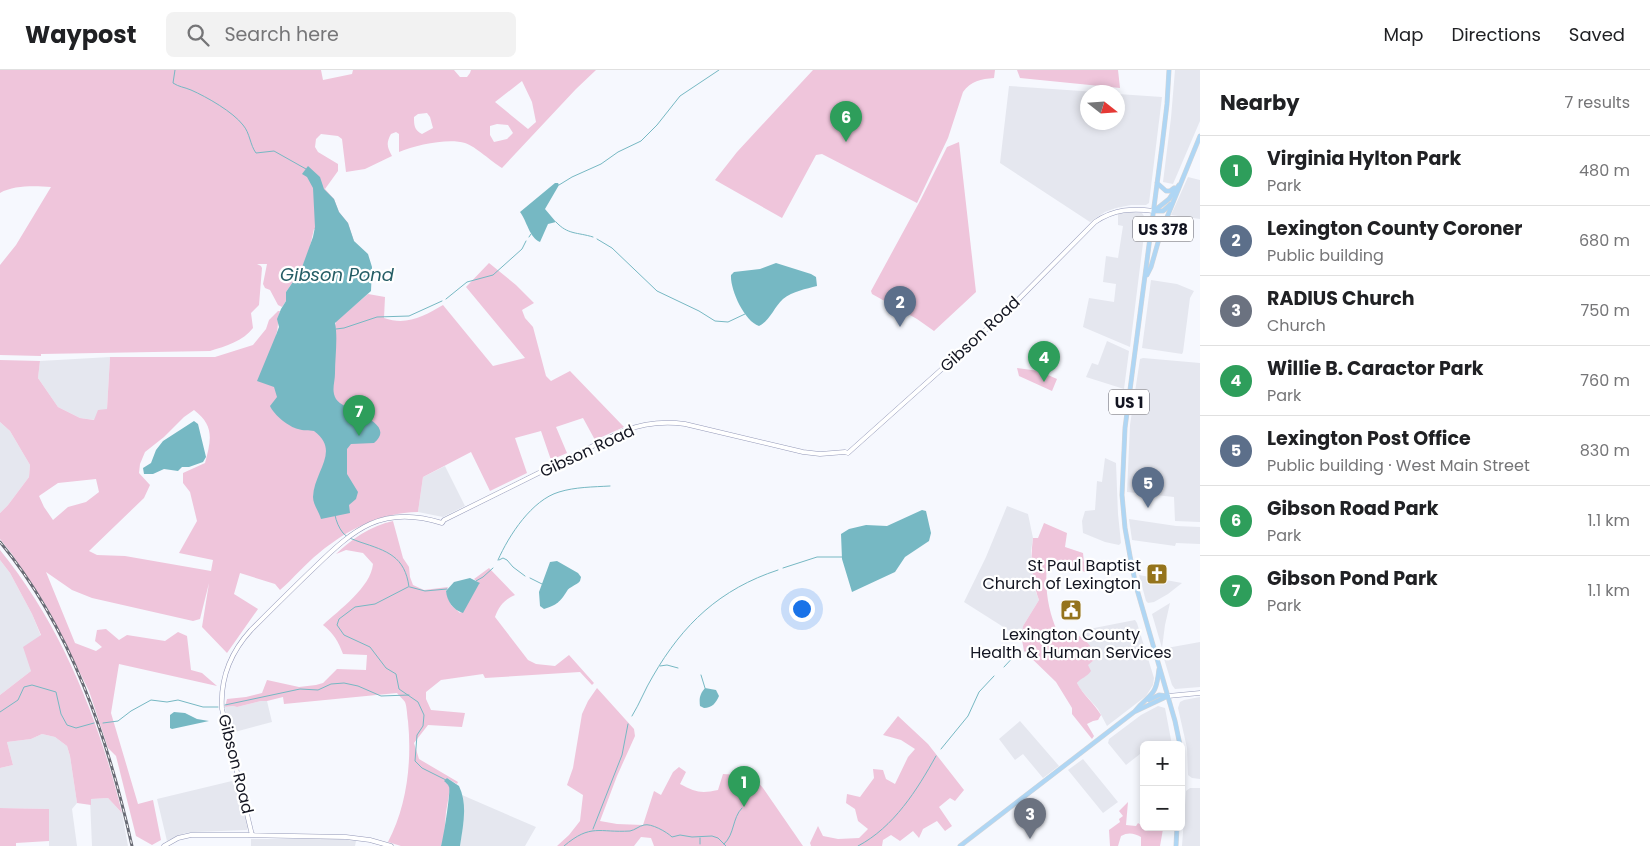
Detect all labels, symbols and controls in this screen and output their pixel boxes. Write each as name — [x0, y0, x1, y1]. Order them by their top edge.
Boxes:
search box — [166, 12, 516, 57]
text: Waypost — [25, 18, 136, 51]
icon: search — [184, 21, 212, 49]
text: Search here — [224, 21, 339, 48]
text: Map — [1384, 22, 1423, 47]
text: Directions — [1451, 22, 1541, 47]
text: Saved — [1569, 22, 1625, 47]
north arrow — [1080, 85, 1125, 130]
text: Nearby — [1220, 88, 1300, 117]
text: 7 results — [1564, 91, 1630, 114]
pin: 6 — [830, 101, 862, 142]
text: Virginia Hylton Park — [1267, 145, 1461, 172]
text: 1 — [1233, 159, 1239, 182]
text: 480 m — [1579, 159, 1630, 182]
text: Park — [1267, 174, 1301, 197]
text: Lexington County Coroner — [1267, 215, 1522, 242]
road number: US 378 — [1133, 216, 1193, 242]
text: 2 — [1231, 229, 1241, 252]
text: 680 m — [1579, 229, 1630, 252]
text: Public building — [1267, 244, 1384, 267]
water label: Gibson Pond — [280, 262, 395, 287]
text: RADIUS Church — [1267, 285, 1414, 312]
pin: 2 — [884, 286, 916, 327]
street label: Gibson Road — [935, 291, 1025, 377]
text: 3 — [1231, 299, 1241, 322]
text: 750 m — [1580, 299, 1630, 322]
text: Church — [1267, 314, 1326, 337]
pin: 4 — [1028, 341, 1060, 382]
text: Willie B. Caractor Park — [1267, 355, 1484, 382]
text: 4 — [1231, 369, 1241, 392]
text: 760 m — [1580, 369, 1630, 392]
text: Park — [1267, 384, 1301, 407]
road number: US 1 — [1109, 390, 1149, 414]
pin: 7 — [343, 395, 375, 436]
street label: Gibson Road — [536, 419, 638, 483]
text: Lexington Post Office — [1267, 425, 1471, 452]
text: 5 — [1231, 439, 1241, 462]
text: 830 m — [1580, 439, 1630, 462]
text: Public building · West Main Street — [1267, 454, 1530, 477]
pin: 5 — [1132, 467, 1164, 508]
text: Gibson Road Park — [1267, 495, 1438, 522]
text: 6 — [1231, 509, 1241, 532]
text: 1.1 km — [1587, 509, 1630, 532]
text: Park — [1267, 524, 1301, 547]
place label: St Paul Baptist Church of Lexington — [982, 554, 1141, 595]
church icon: St Paul Baptist Church of Lexington — [1145, 562, 1169, 586]
text: Gibson Pond Park — [1267, 565, 1438, 592]
text: 7 — [1232, 579, 1240, 602]
text: 1.1 km — [1587, 579, 1630, 602]
text: Park — [1267, 594, 1301, 617]
your location — [789, 596, 815, 622]
public building icon: Lexington County Health & Human Services — [1059, 598, 1083, 622]
place label: Lexington County Health & Human Services — [970, 623, 1172, 664]
street label: Gibson Road — [213, 712, 259, 816]
map controls — [1140, 741, 1185, 831]
button: + — [1140, 741, 1185, 786]
pin: 1 — [728, 766, 760, 807]
button: − — [1140, 786, 1185, 831]
pin: 3 — [1014, 798, 1046, 839]

